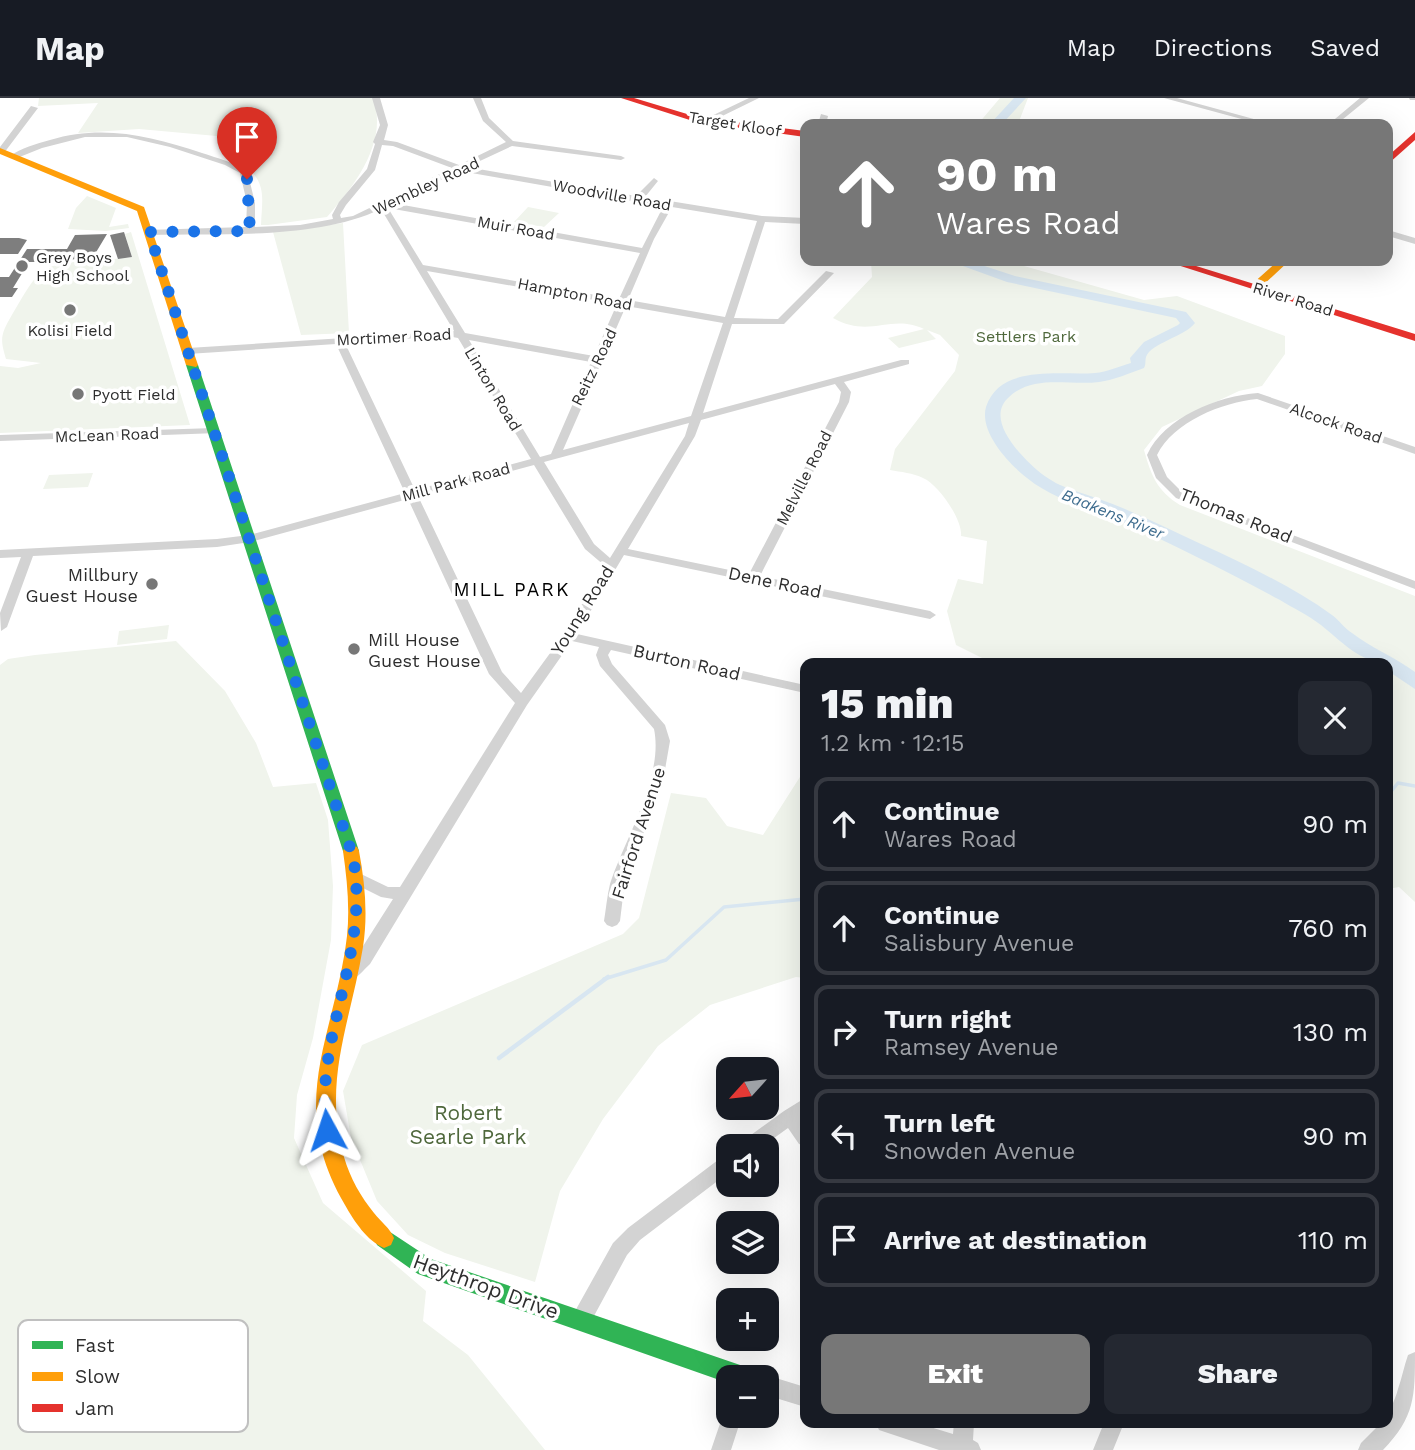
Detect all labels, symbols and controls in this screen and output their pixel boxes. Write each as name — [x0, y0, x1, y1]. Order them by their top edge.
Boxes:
text: Map — [35, 29, 105, 68]
text: Map — [1067, 34, 1116, 62]
text: Directions — [1154, 34, 1272, 62]
text: Saved — [1310, 34, 1380, 62]
pin — [217, 107, 277, 179]
street label: Target Kloof — [687, 107, 783, 141]
icon: arrive — [228, 118, 266, 156]
text: 90 m — [936, 145, 1058, 203]
icon: ahead — [821, 147, 912, 238]
street label: Wembley Road — [370, 153, 482, 219]
street label: Woodville Road — [551, 175, 673, 215]
text: Wares Road — [936, 204, 1120, 242]
street label: Muir Road — [476, 212, 556, 244]
place label: Grey Boys High School — [36, 248, 129, 285]
marker: Grey Boys High School — [14, 258, 30, 274]
street label: Hampton Road — [516, 274, 634, 314]
street label: River Road — [1251, 278, 1335, 320]
marker: Kolisi Field — [62, 302, 78, 318]
place label: Kolisi Field — [28, 321, 112, 340]
street label: Mortimer Road — [336, 324, 452, 350]
street label: Reitz Road — [567, 325, 621, 409]
park label: Settlers Park — [976, 327, 1076, 346]
street label: Linton Road — [461, 344, 525, 434]
place label: Pyott Field — [92, 385, 176, 404]
marker: Pyott Field — [70, 386, 86, 402]
street label: Alcock Road — [1287, 398, 1385, 448]
street label: McLean Road — [54, 424, 160, 446]
street label: Melville Road — [772, 428, 836, 528]
street label: Mill Park Road — [400, 458, 512, 506]
street label: Thomas Road — [1177, 483, 1295, 547]
water label: Baakens River — [1059, 485, 1168, 543]
street label: Young Road — [546, 561, 618, 659]
street label: Dene Road — [726, 562, 824, 602]
place label: Millbury Guest House — [25, 564, 139, 606]
marker: Millbury Guest House — [144, 576, 160, 592]
district label: MILL PARK — [454, 578, 570, 601]
place label: Mill House Guest House — [368, 629, 481, 671]
street label: Burton Road — [631, 639, 743, 685]
marker: Mill House Guest House — [346, 641, 362, 657]
text: 15 min — [821, 679, 953, 728]
button: close — [1298, 681, 1372, 755]
text: 1.2 km · 12:15 — [821, 730, 964, 757]
street label: Fairford Avenue — [607, 764, 669, 902]
text: Continue — [884, 796, 1000, 826]
icon: ahead — [825, 805, 863, 843]
text: 90 m — [1302, 809, 1368, 839]
text: Wares Road — [884, 826, 1017, 853]
text: Continue — [884, 900, 1000, 930]
icon: ahead — [825, 909, 863, 947]
text: 760 m — [1288, 913, 1368, 943]
text: Salisbury Avenue — [884, 930, 1074, 957]
text: Turn right — [884, 1004, 1011, 1034]
icon: right — [825, 1013, 863, 1051]
text: 130 m — [1293, 1017, 1368, 1047]
text: Ramsey Avenue — [884, 1034, 1059, 1061]
north arrow — [716, 1057, 779, 1120]
map controls — [716, 1057, 779, 1428]
position arrow — [290, 1093, 364, 1167]
park label: Robert Searle Park — [410, 1100, 527, 1149]
text: Turn left — [884, 1108, 995, 1138]
icon: left — [825, 1117, 863, 1155]
text: 90 m — [1302, 1121, 1368, 1151]
button: sound — [716, 1134, 779, 1197]
text: Snowden Avenue — [884, 1138, 1075, 1165]
button: layers — [716, 1211, 779, 1274]
icon: arrive — [825, 1221, 863, 1259]
text: Arrive at destination — [884, 1225, 1147, 1255]
text: 110 m — [1298, 1225, 1368, 1255]
street label: Heythrop Drive — [410, 1248, 562, 1324]
button: + — [716, 1288, 779, 1351]
legend — [18, 1320, 248, 1432]
text: Fast — [75, 1334, 114, 1357]
button: Exit — [821, 1334, 1090, 1414]
button: Share — [1104, 1334, 1372, 1414]
text: Slow — [75, 1365, 120, 1388]
button: − — [716, 1365, 779, 1428]
text: Jam — [75, 1397, 114, 1420]

